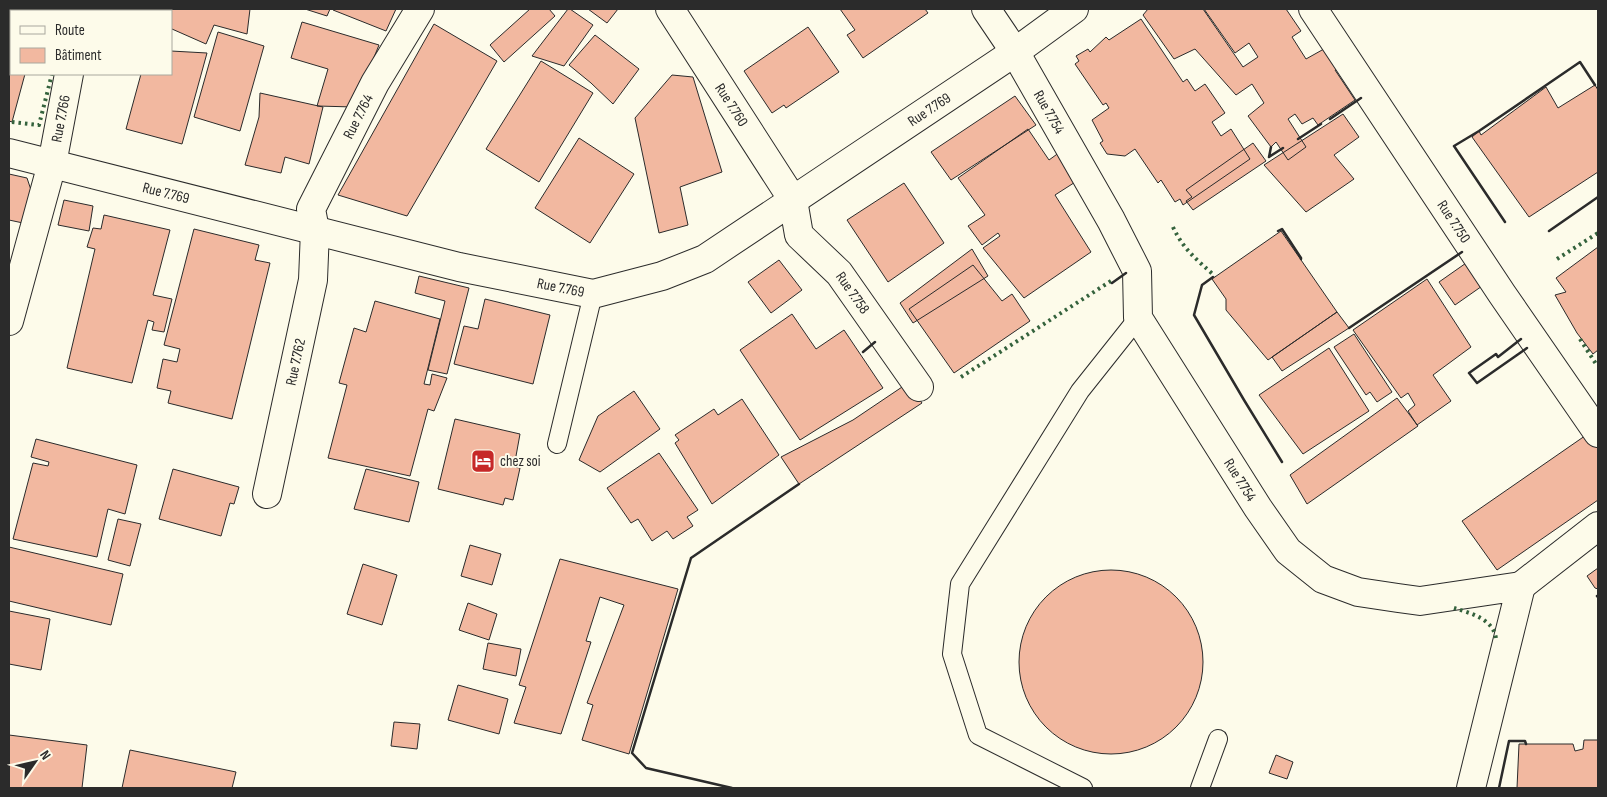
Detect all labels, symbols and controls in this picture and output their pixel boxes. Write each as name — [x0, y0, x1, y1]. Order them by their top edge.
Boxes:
legend — [10, 10, 172, 75]
text: Route — [55, 21, 85, 40]
text: Bâtiment — [55, 46, 102, 65]
street label: Rue 7.760 — [710, 80, 752, 130]
street label: Rue 7.754 — [1029, 87, 1069, 137]
street label: Rue 7.769 — [904, 89, 955, 131]
street label: Rue 7.764 — [339, 91, 378, 142]
street label: Rue 7.766 — [47, 93, 75, 144]
street label: Rue 7.769 — [140, 178, 191, 208]
street label: Rue 7.750 — [1432, 197, 1475, 247]
street label: Rue 7.758 — [831, 268, 874, 318]
street label: Rue 7.769 — [535, 274, 586, 302]
street label: Rue 7.762 — [282, 337, 310, 387]
hotel icon: chez soi — [470, 448, 496, 474]
place label: chez soi — [500, 452, 541, 471]
street label: Rue 7.754 — [1219, 455, 1260, 505]
north arrow — [10, 737, 60, 787]
text: N — [36, 747, 55, 763]

